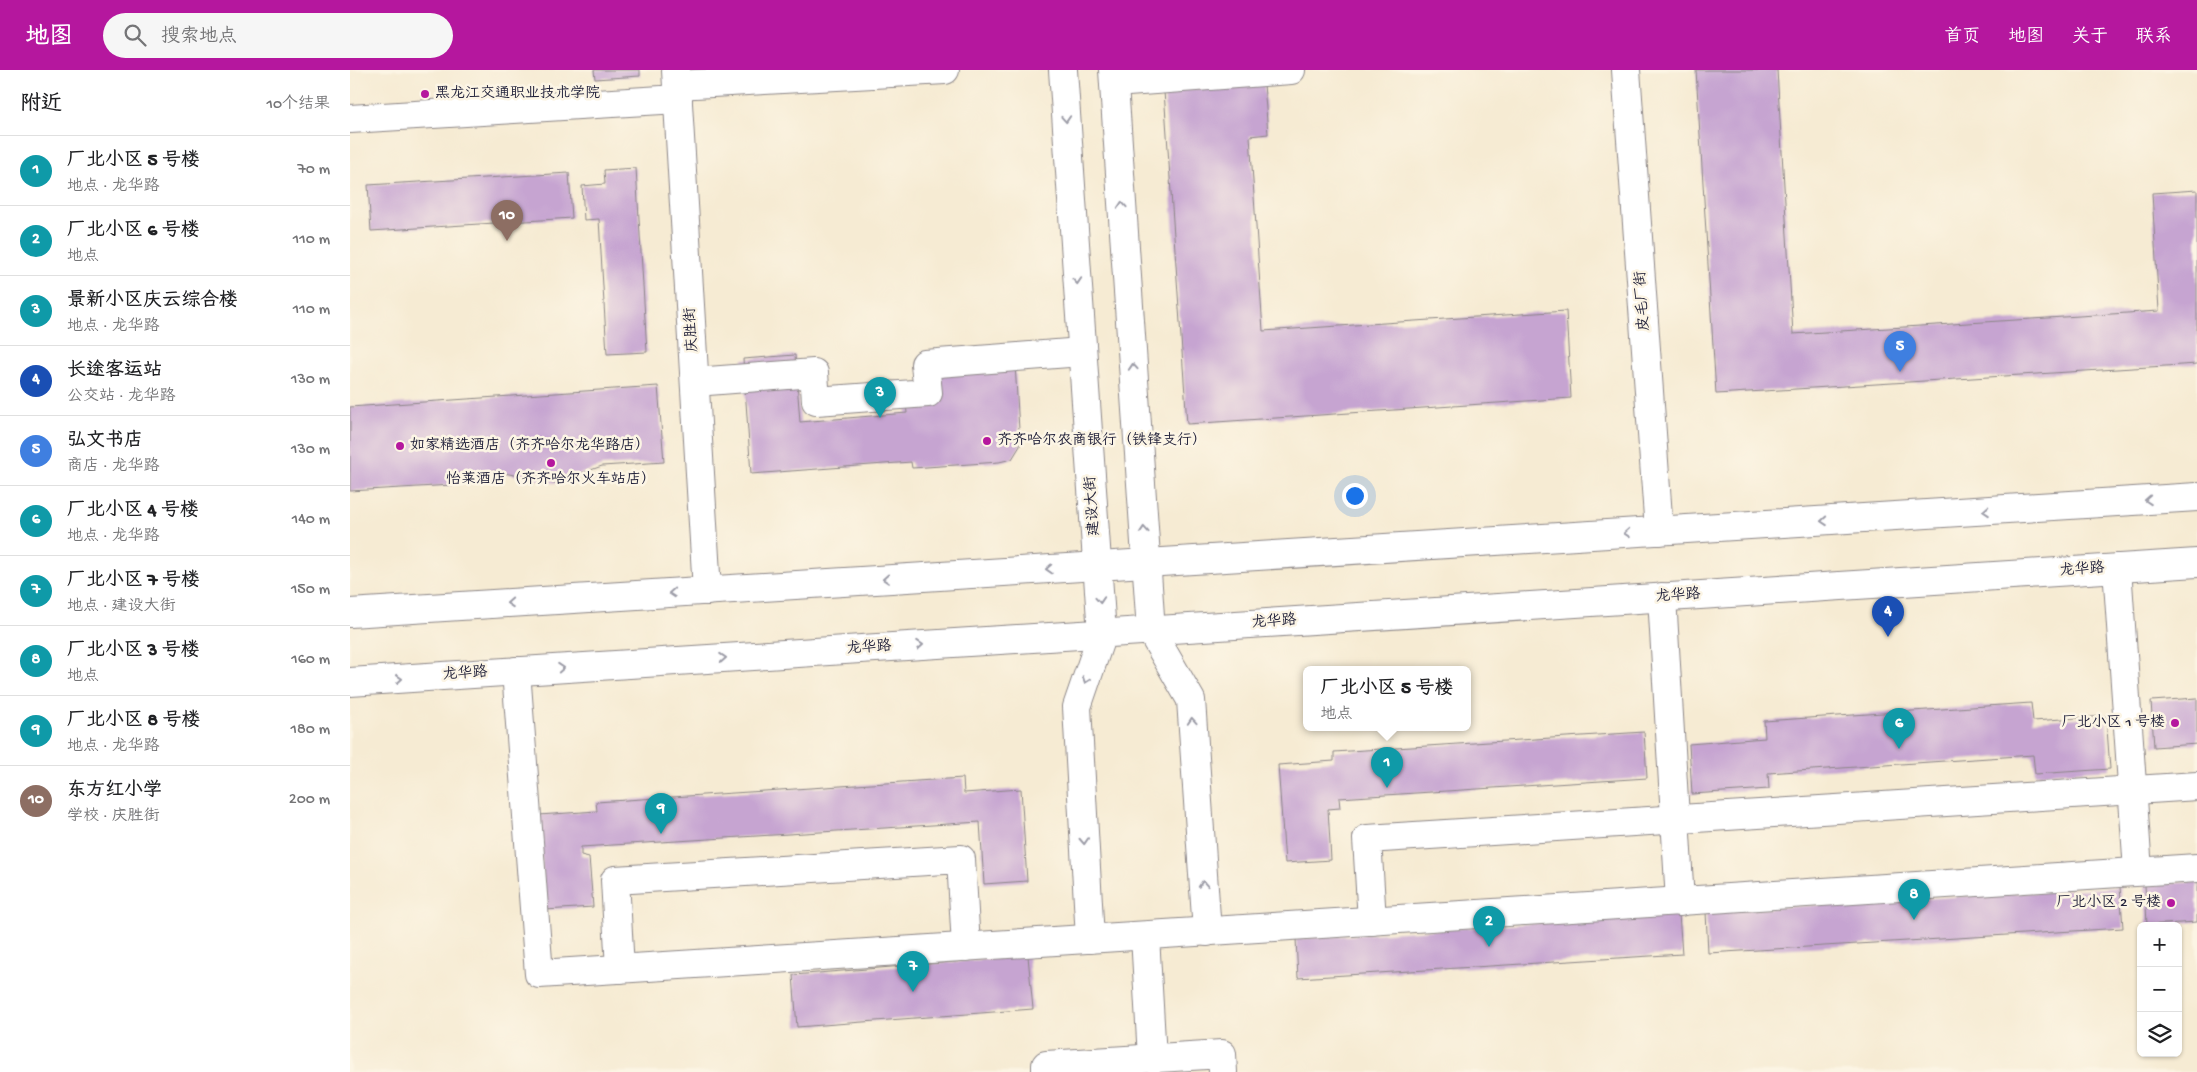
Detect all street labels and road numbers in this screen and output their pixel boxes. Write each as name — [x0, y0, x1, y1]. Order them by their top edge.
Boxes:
street label: 皮毛厂街 — [1632, 270, 1654, 332]
street label: 庆胜街 — [682, 307, 702, 353]
street label: 建设大街 — [1082, 475, 1104, 537]
street label: 龙华路 — [2059, 559, 2105, 581]
street label: 龙华路 — [1655, 585, 1701, 607]
street label: 龙华路 — [1251, 611, 1297, 633]
street label: 龙华路 — [846, 637, 892, 659]
street label: 龙华路 — [442, 663, 488, 685]

